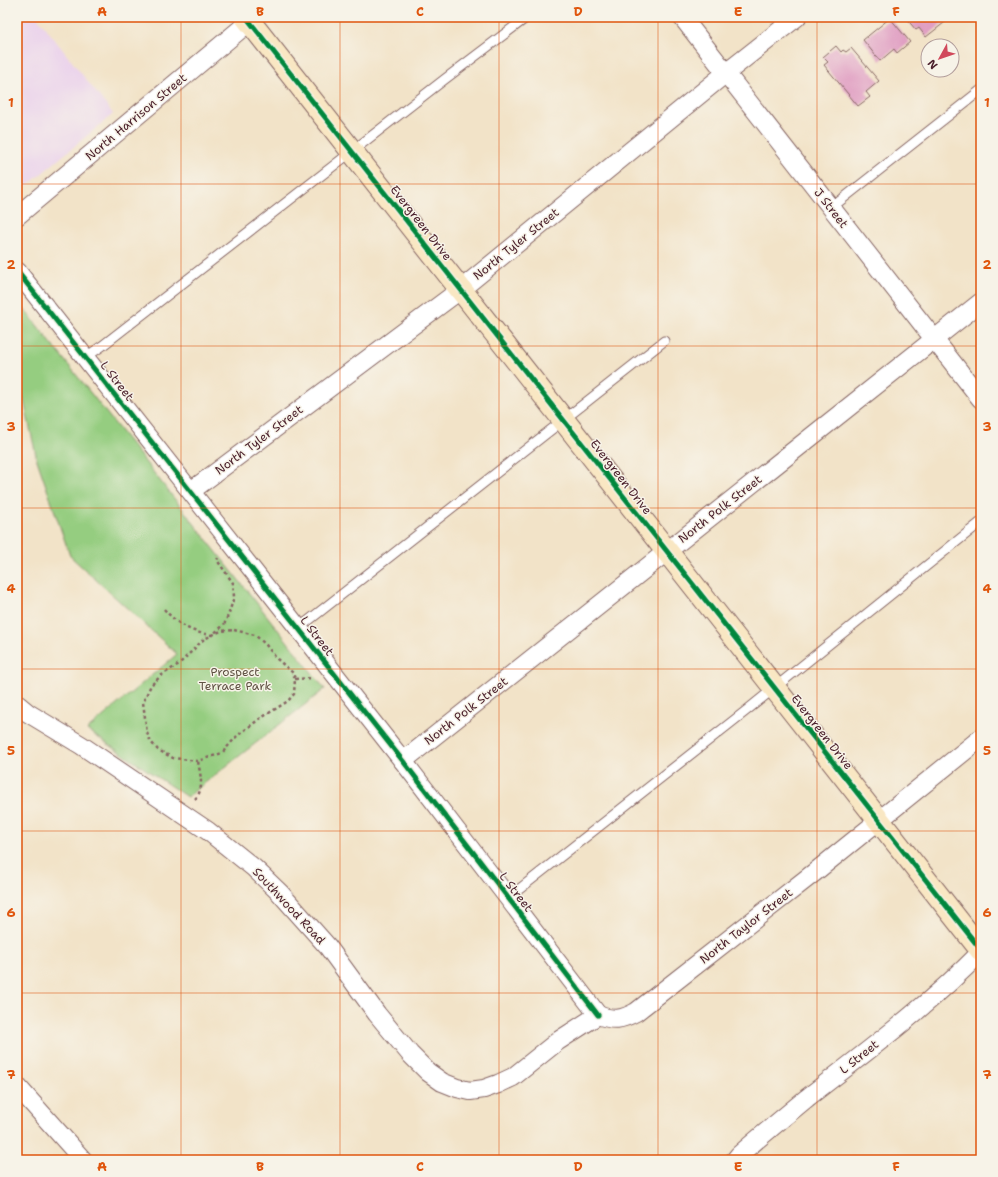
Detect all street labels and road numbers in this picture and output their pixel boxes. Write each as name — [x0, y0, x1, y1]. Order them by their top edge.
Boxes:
street label: North Harrison Street — [82, 70, 190, 164]
street label: Evergreen Drive — [387, 182, 456, 264]
street label: J Street — [810, 185, 852, 231]
street label: North Tyler Street — [470, 204, 562, 284]
street label: L Street — [97, 358, 137, 404]
street label: North Tyler Street — [212, 402, 306, 478]
street label: Evergreen Drive — [587, 436, 656, 518]
street label: North Polk Street — [675, 471, 765, 547]
street label: L Street — [297, 613, 337, 659]
street label: North Polk Street — [421, 673, 511, 749]
street label: Evergreen Drive — [788, 691, 857, 773]
street label: Southwood Road — [249, 864, 329, 948]
street label: L Street — [496, 869, 536, 915]
street label: North Taylor Street — [696, 885, 796, 967]
street label: L Street — [836, 1036, 882, 1078]

